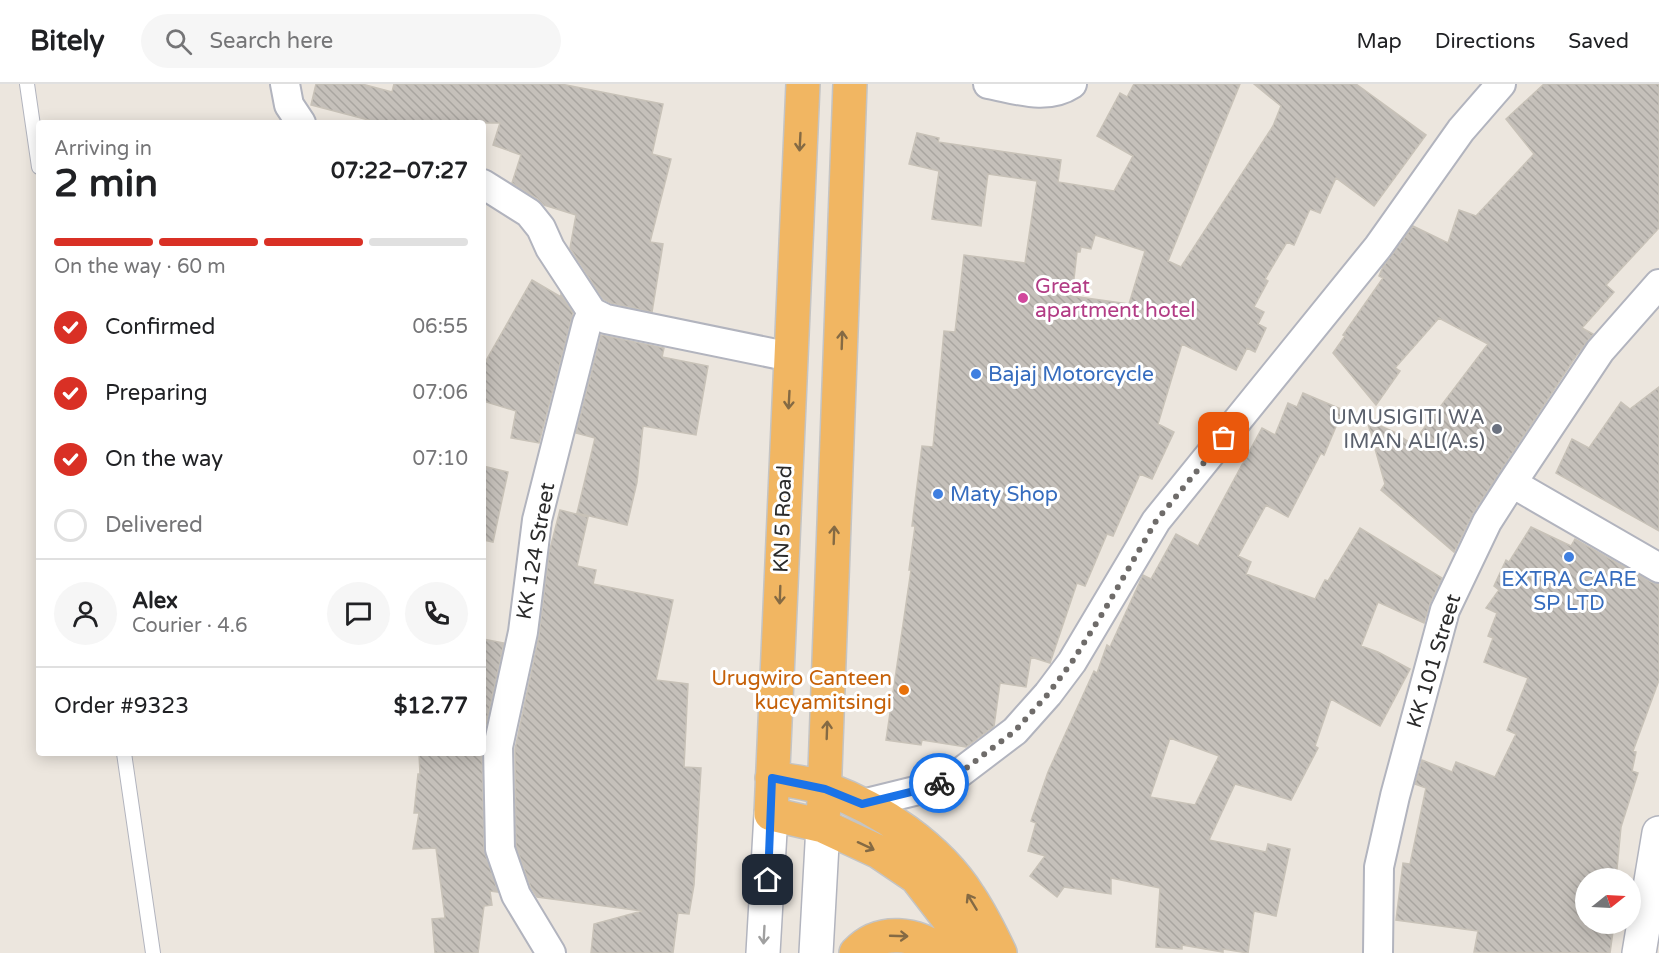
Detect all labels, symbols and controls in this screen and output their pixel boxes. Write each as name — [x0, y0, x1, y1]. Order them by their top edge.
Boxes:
search box — [141, 14, 561, 68]
text: Bitely — [30, 24, 105, 58]
icon: search — [162, 25, 195, 58]
text: Search here — [210, 28, 333, 54]
text: Map — [1356, 29, 1402, 54]
text: Directions — [1435, 29, 1535, 54]
text: Saved — [1568, 29, 1629, 54]
one-way arrow — [794, 132, 805, 152]
text: Arriving in — [54, 137, 152, 161]
text: 07:22–07:27 — [331, 158, 468, 184]
text: 2 min — [54, 160, 158, 207]
text: On the way · 60 m — [54, 255, 226, 279]
place label: Great apartment hotel — [1035, 274, 1196, 323]
marker: Great apartment hotel — [1016, 291, 1030, 305]
icon: check — [54, 311, 87, 344]
text: Confirmed — [105, 314, 215, 340]
text: 06:55 — [413, 315, 468, 339]
one-way arrow — [836, 331, 847, 351]
place label: Bajaj Motorcycle — [988, 362, 1154, 387]
marker: Bajaj Motorcycle — [969, 367, 983, 381]
icon: check — [54, 377, 87, 410]
text: Preparing — [105, 380, 208, 406]
text: 07:06 — [413, 381, 468, 405]
one-way arrow — [783, 390, 794, 410]
place label: UMUSIGITI WA IMAN ALI(A.s) — [1331, 405, 1485, 454]
pin — [1198, 412, 1249, 463]
icon: bag — [1207, 421, 1240, 454]
marker: UMUSIGITI WA IMAN ALI(A.s) — [1490, 422, 1504, 436]
icon: check — [54, 443, 87, 476]
text: On the way — [105, 446, 223, 472]
text: 07:10 — [413, 447, 468, 471]
street label: KN 5 Road — [769, 465, 797, 573]
street label: KK 124 Street — [512, 481, 560, 621]
place label: Maty Shop — [950, 482, 1058, 507]
marker: Maty Shop — [931, 487, 945, 501]
text: Delivered — [105, 512, 203, 538]
one-way arrow — [829, 526, 840, 546]
marker: EXTRA CARE SP LTD — [1562, 550, 1576, 564]
place label: EXTRA CARE SP LTD — [1501, 567, 1637, 616]
button: person — [54, 582, 117, 645]
button: chat — [327, 582, 390, 645]
button: phone — [405, 582, 468, 645]
one-way arrow — [775, 584, 786, 604]
text: Alex — [132, 588, 178, 614]
street label: KK 101 Street — [1402, 591, 1466, 731]
text: Courier · 4.6 — [132, 614, 247, 638]
place label: Urugwiro Canteen kucyamitsingi — [711, 666, 892, 715]
marker: Urugwiro Canteen kucyamitsingi — [897, 683, 911, 697]
text: Order #9323 — [54, 693, 189, 719]
text: $12.77 — [394, 693, 468, 719]
one-way arrow — [821, 721, 832, 741]
courier — [909, 753, 969, 813]
icon: bike — [923, 767, 956, 800]
one-way arrow — [857, 840, 875, 852]
pin — [742, 854, 793, 905]
icon: home — [751, 863, 784, 896]
north arrow — [1575, 868, 1641, 934]
map controls — [1575, 868, 1641, 934]
one-way arrow — [966, 894, 978, 911]
one-way arrow — [759, 925, 770, 945]
one-way arrow — [889, 931, 908, 942]

